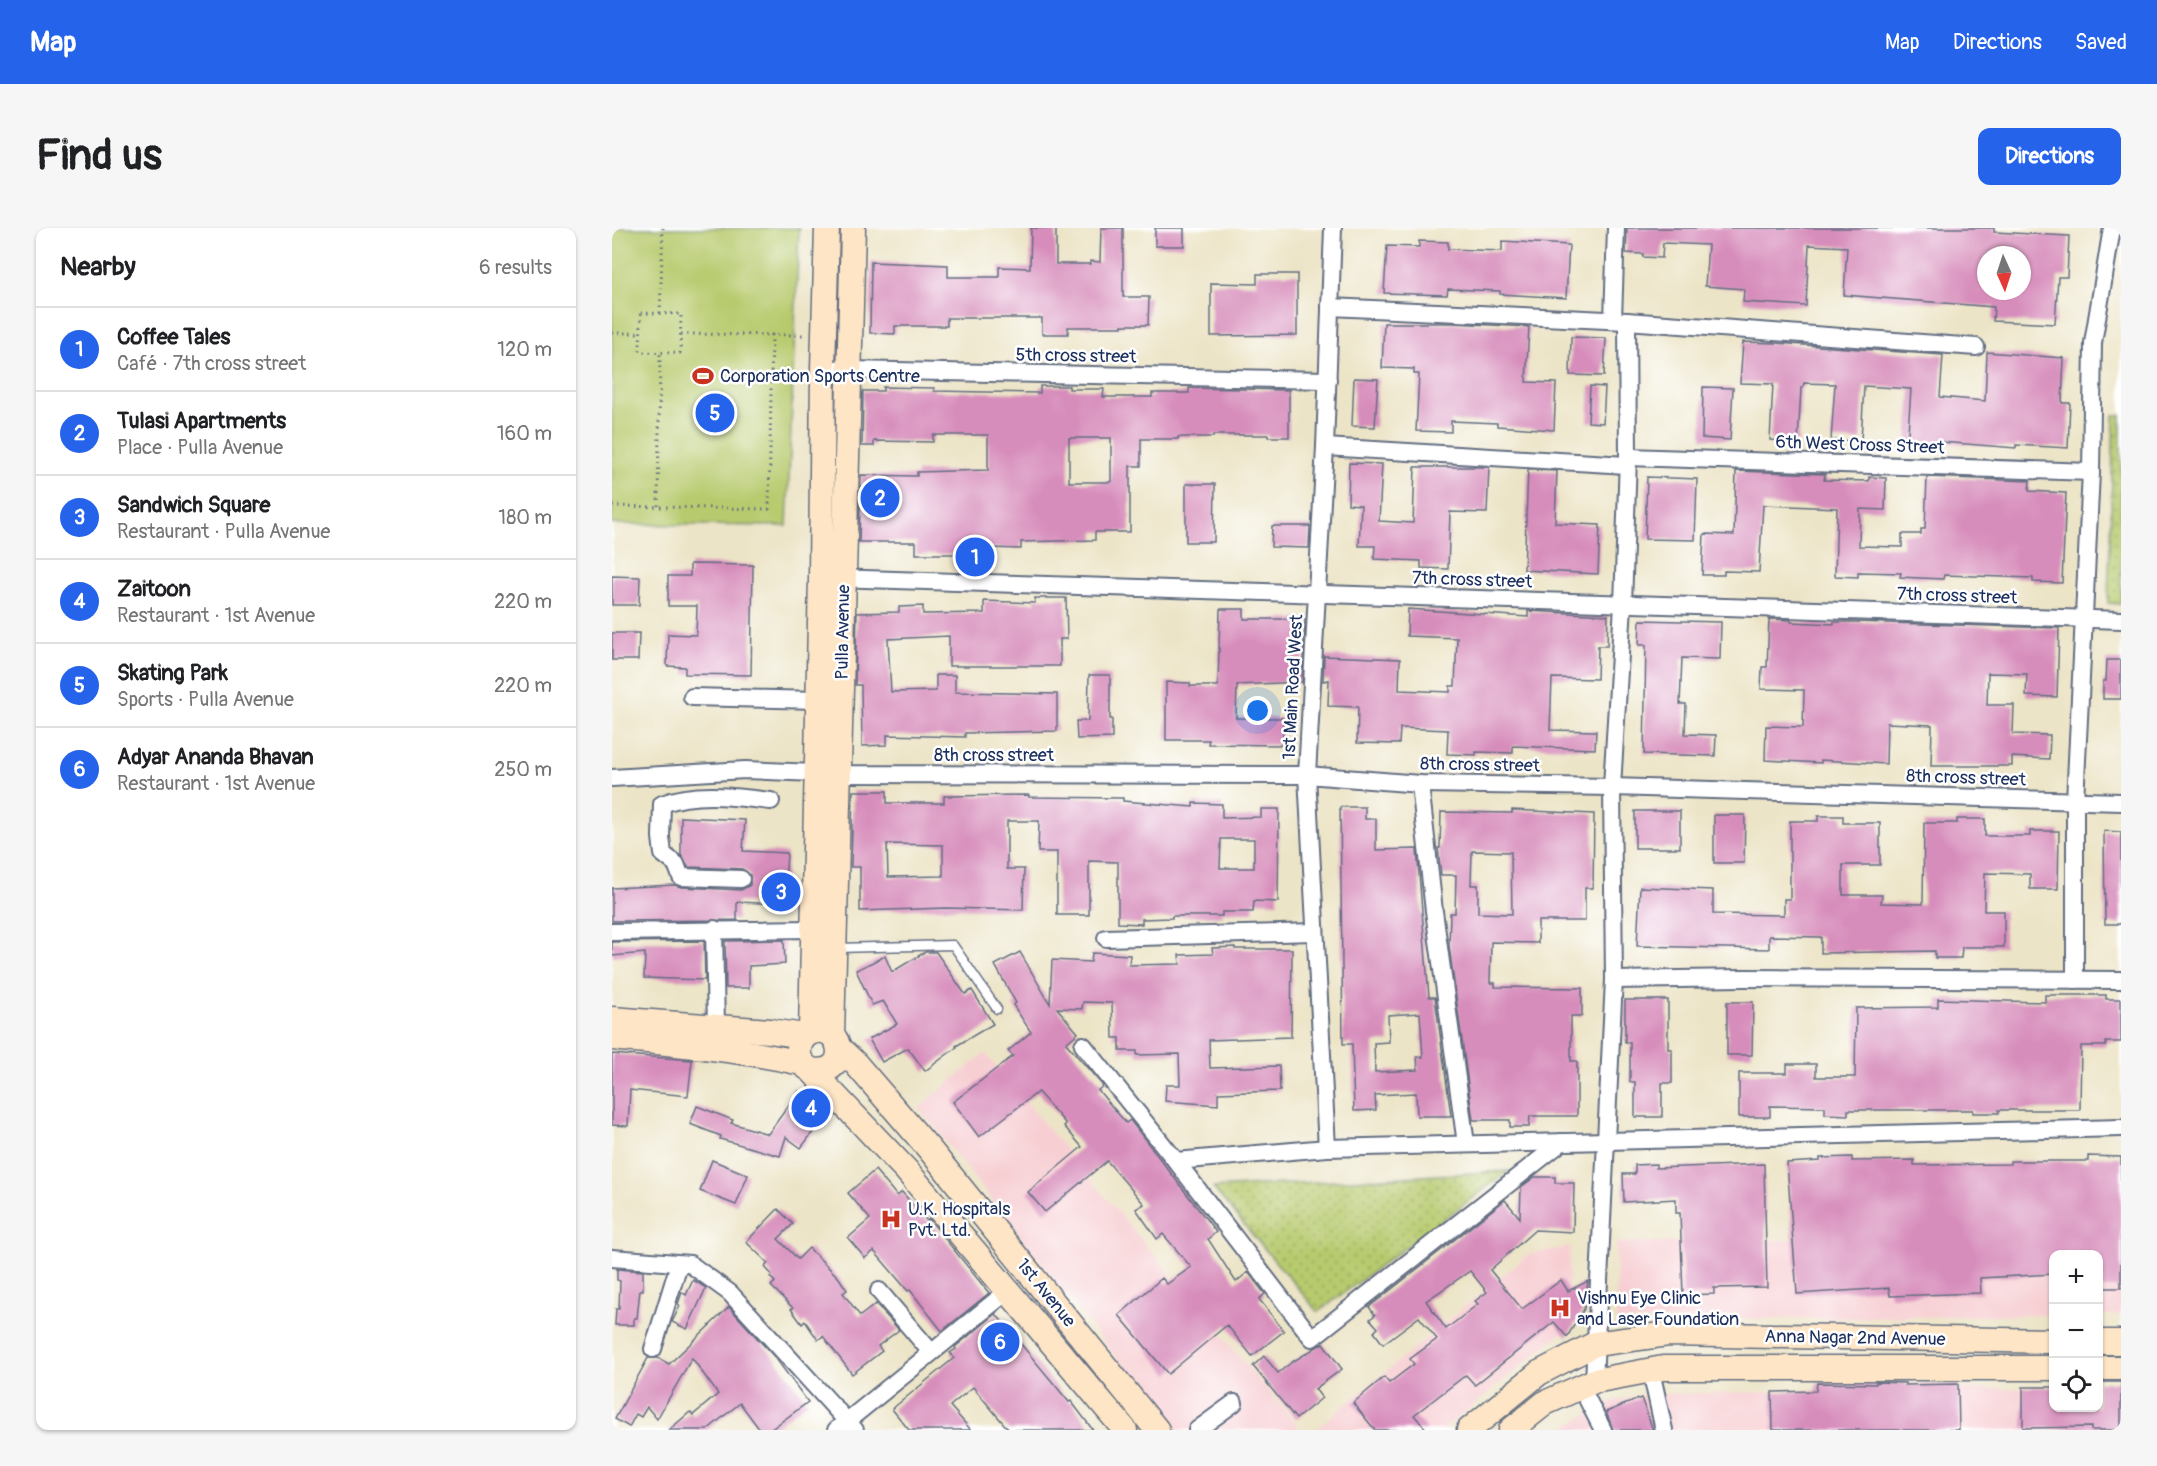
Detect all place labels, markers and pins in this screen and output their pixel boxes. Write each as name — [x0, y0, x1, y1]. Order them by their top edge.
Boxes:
sports icon: Corporation Sports Centre — [691, 364, 715, 388]
place label: Corporation Sports Centre — [720, 365, 920, 388]
pin: 5 — [696, 390, 734, 435]
pin: 2 — [860, 476, 900, 520]
pin: 1 — [956, 534, 994, 580]
pin: 3 — [762, 870, 800, 914]
pin: 4 — [792, 1086, 830, 1130]
place label: U.K. Hospitals Pvt. Ltd. — [908, 1198, 1010, 1242]
hospital icon: U.K. Hospitals Pvt. Ltd. — [879, 1207, 903, 1231]
place label: Vishnu Eye Clinic and Laser Foundation — [1577, 1287, 1739, 1331]
hospital icon: Vishnu Eye Clinic and Laser Foundation — [1548, 1296, 1572, 1320]
pin: 6 — [980, 1320, 1020, 1364]

